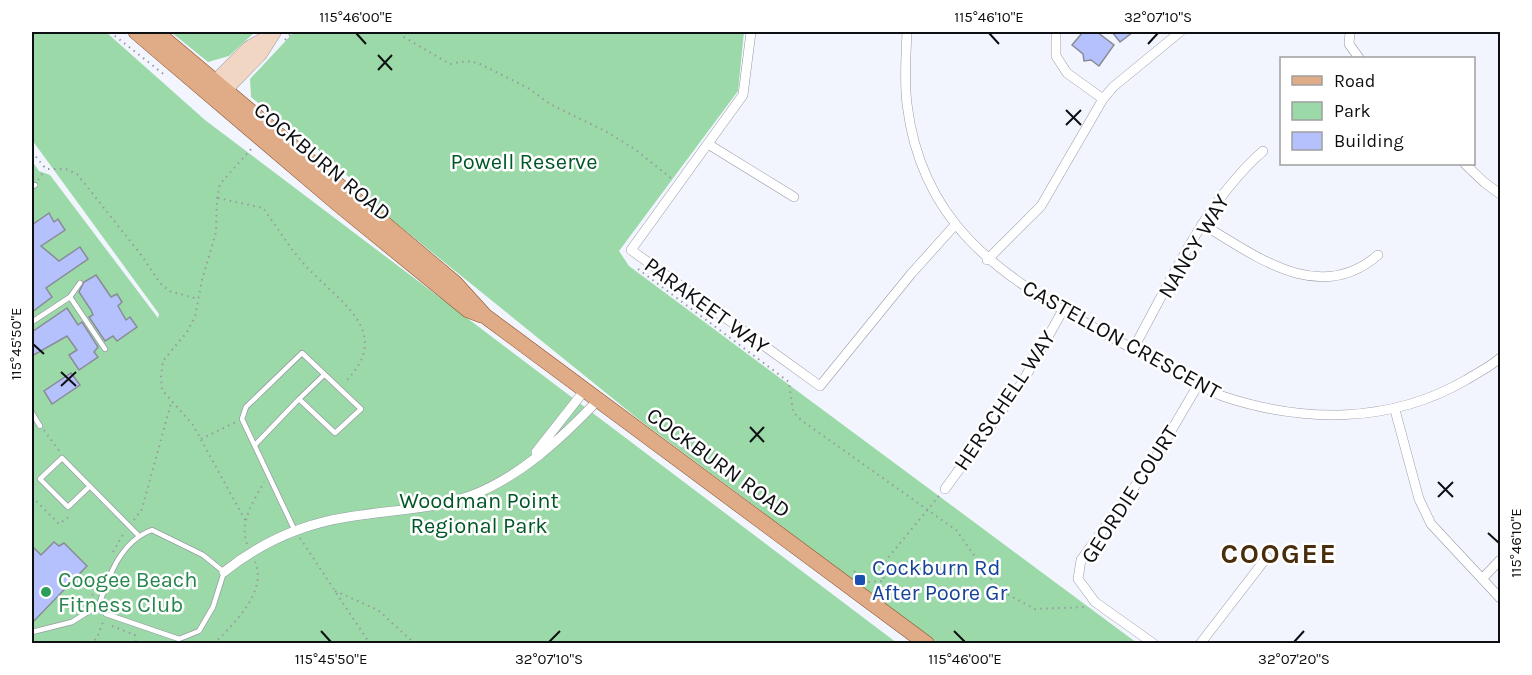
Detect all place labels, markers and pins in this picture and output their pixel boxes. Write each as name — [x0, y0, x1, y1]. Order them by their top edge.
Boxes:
place label: Cockburn Rd After Poore Gr — [872, 555, 1008, 606]
place label: Coogee Beach Fitness Club — [58, 567, 197, 618]
marker: Cockburn Rd After Poore Gr — [853, 573, 867, 587]
marker: Coogee Beach Fitness Club — [39, 585, 53, 599]

